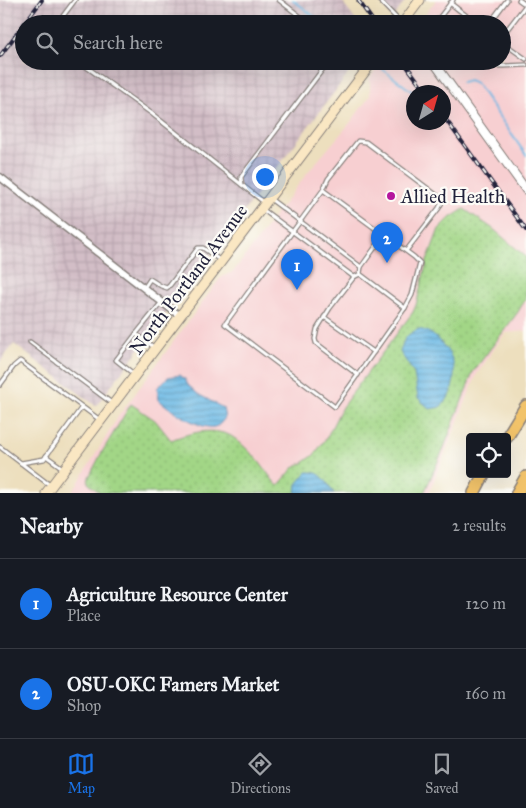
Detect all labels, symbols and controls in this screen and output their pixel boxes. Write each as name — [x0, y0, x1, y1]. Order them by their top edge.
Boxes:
search box — [15, 15, 511, 70]
icon: search — [33, 29, 61, 57]
text: Search here — [73, 31, 163, 54]
north arrow — [406, 85, 451, 130]
your location — [252, 164, 278, 190]
place label: Allied Health — [400, 185, 506, 208]
marker: Allied Health — [385, 190, 397, 202]
street label: North Portland Avenue — [124, 200, 252, 359]
pin: 2 — [371, 222, 403, 263]
pin: 1 — [281, 249, 313, 290]
map controls — [466, 433, 511, 478]
button: locate — [466, 433, 511, 478]
text: Nearby — [20, 513, 83, 539]
text: 2 results — [452, 516, 506, 535]
text: Agriculture Resource Center — [67, 583, 288, 606]
text: 1 — [33, 594, 39, 613]
text: 120 m — [466, 594, 506, 613]
text: Place — [67, 606, 101, 625]
text: OSU-OKC Famers Market — [67, 673, 279, 696]
text: 2 — [32, 684, 40, 703]
text: 160 m — [465, 684, 506, 703]
text: Shop — [67, 696, 101, 715]
tab: Map — [67, 750, 95, 797]
tab: Directions — [230, 750, 291, 797]
tab: Saved — [425, 750, 459, 797]

